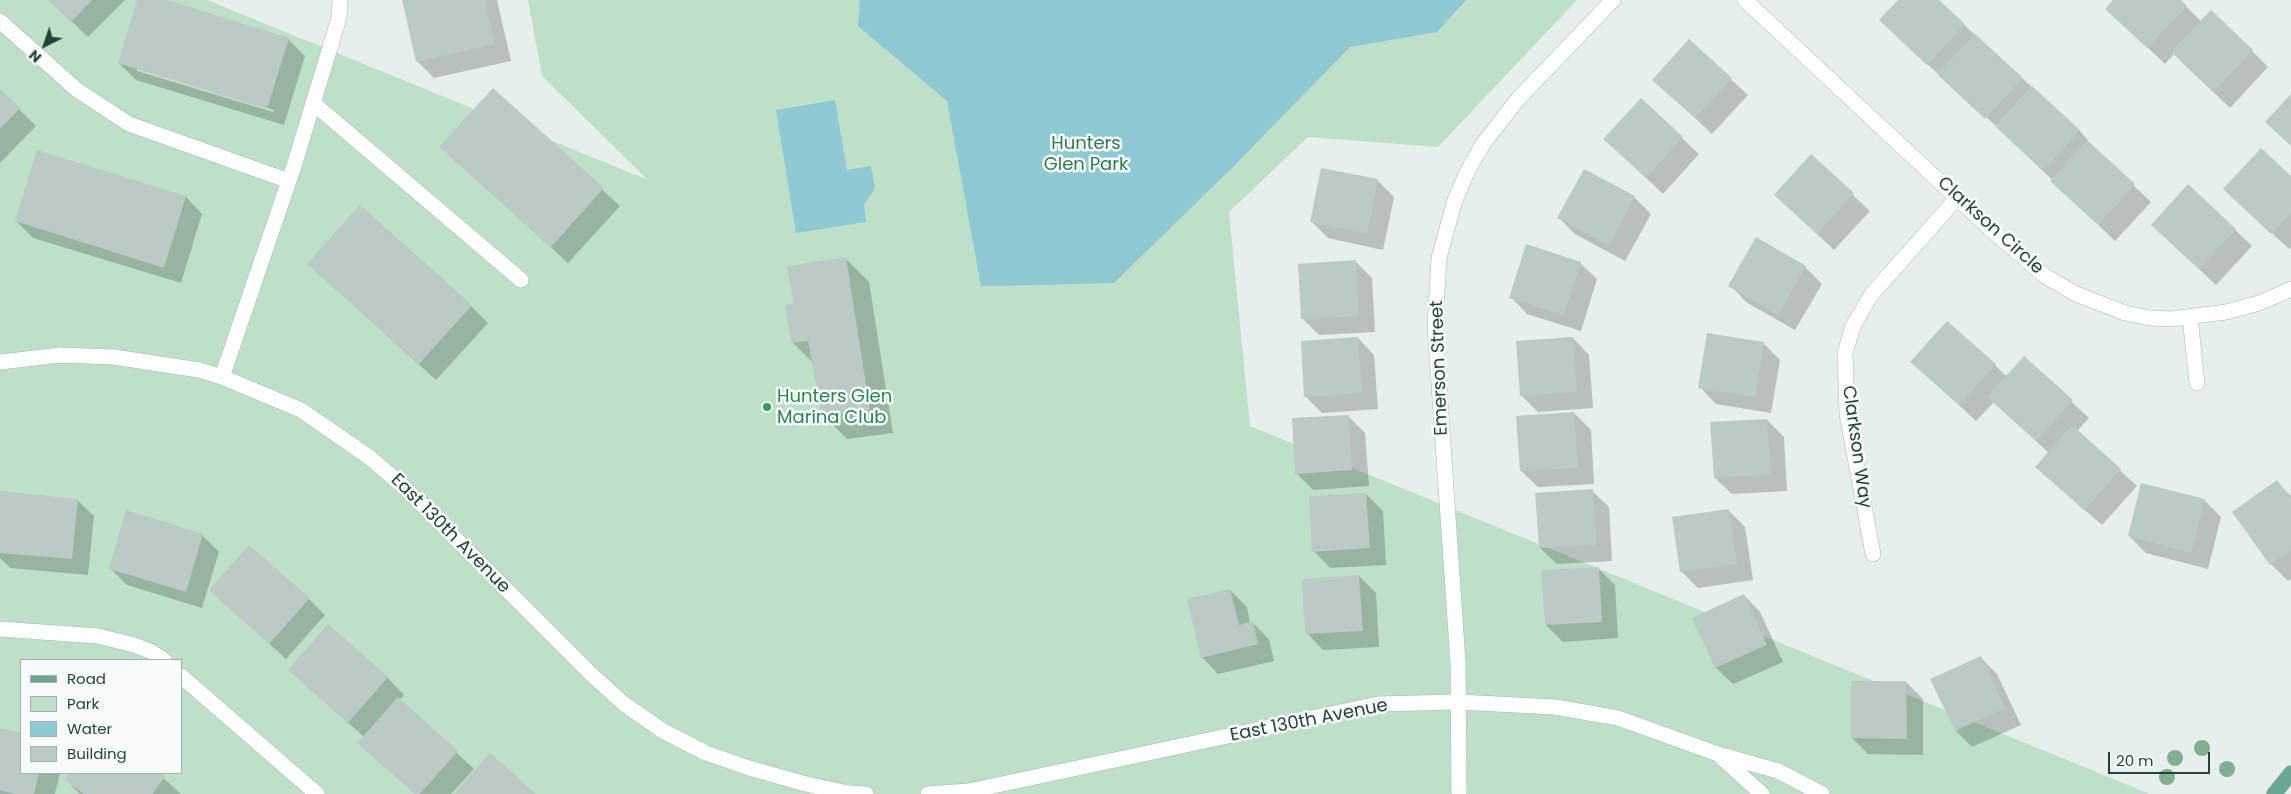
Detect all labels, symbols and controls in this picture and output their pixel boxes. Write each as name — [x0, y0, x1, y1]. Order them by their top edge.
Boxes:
north arrow — [20, 20, 70, 70]
text: N — [25, 45, 46, 67]
park label: Hunters Glen Park — [1044, 133, 1128, 176]
street label: Clarkson Circle — [1933, 173, 2047, 279]
street label: Emerson Street — [1427, 300, 1453, 436]
street label: Clarkson Way — [1837, 384, 1875, 510]
place label: Hunters Glen Marina Club — [777, 386, 892, 428]
marker: Hunters Glen Marina Club — [761, 401, 773, 413]
street label: East 130th Avenue — [386, 470, 514, 598]
legend — [20, 659, 182, 774]
text: Road — [67, 668, 106, 689]
text: Park — [67, 693, 99, 714]
street label: East 130th Avenue — [1228, 695, 1390, 747]
text: Water — [67, 718, 112, 739]
scale bar — [2111, 742, 2214, 774]
text: Building — [67, 743, 127, 764]
text: 20 m — [2116, 750, 2154, 771]

